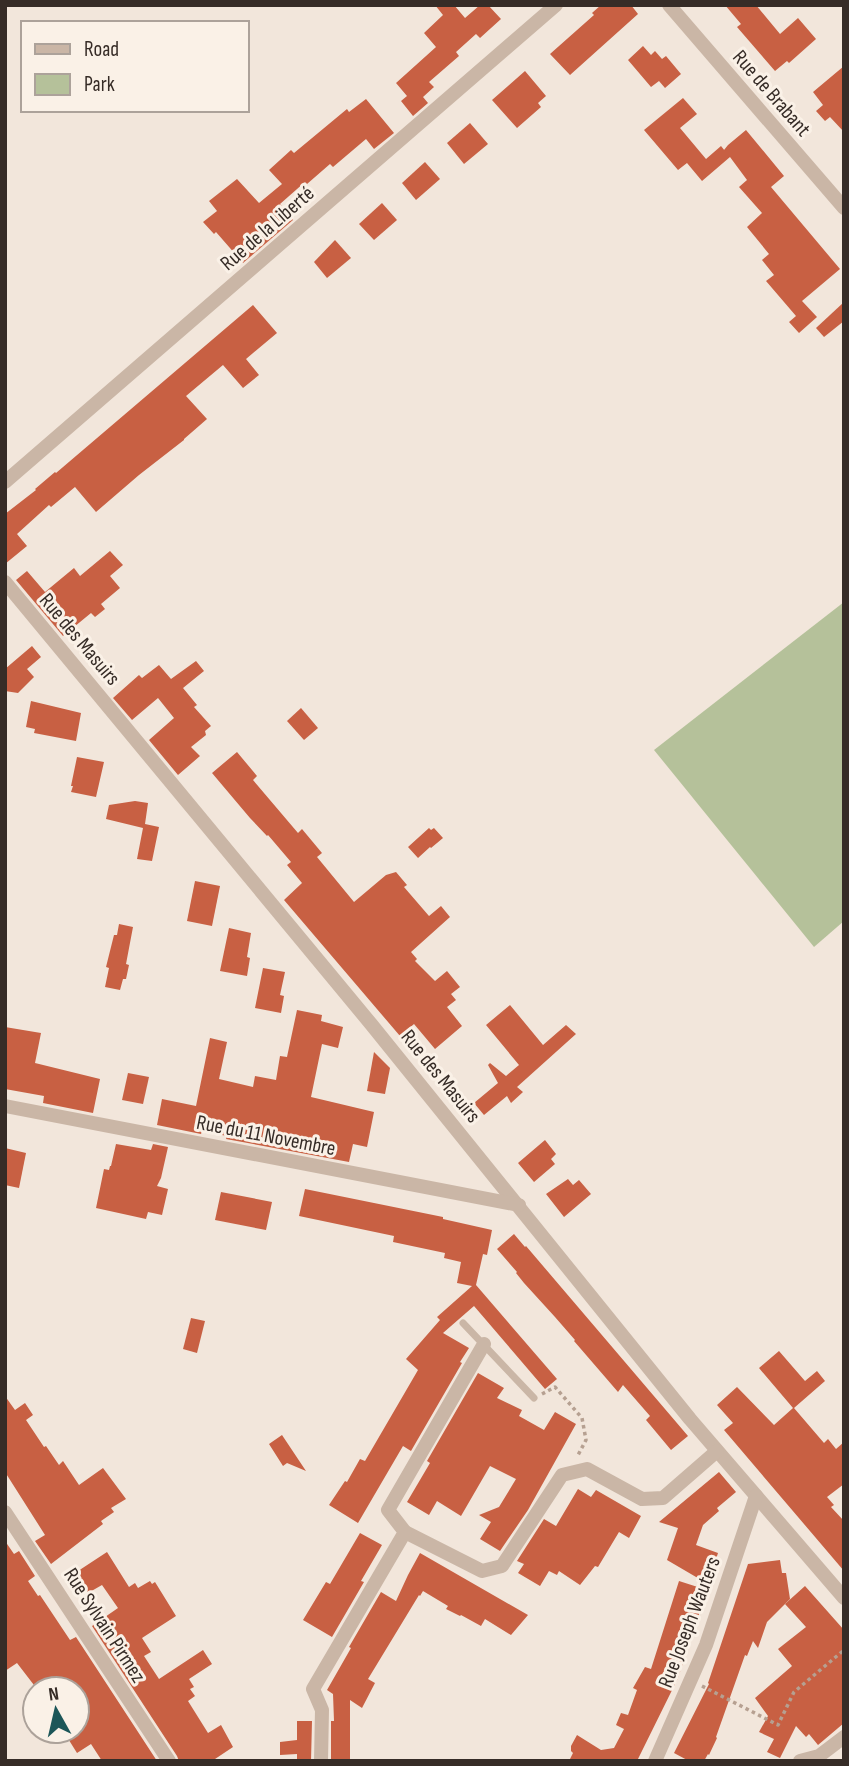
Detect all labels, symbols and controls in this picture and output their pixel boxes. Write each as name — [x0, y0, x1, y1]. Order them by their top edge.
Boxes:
legend — [21, 21, 248, 112]
text: Road — [84, 37, 119, 62]
street label: Rue de Brabant — [727, 45, 816, 142]
text: Park — [84, 72, 115, 97]
street label: Rue de la Liberté — [215, 181, 319, 276]
street label: Rue des Masuirs — [34, 588, 125, 690]
street label: Rue des Masuirs — [396, 1025, 486, 1128]
street label: Rue du 11 Novembre — [194, 1110, 338, 1161]
street label: Rue Joseph Wauters — [653, 1553, 726, 1691]
street label: Rue Sylvain Pirmez — [58, 1563, 151, 1688]
north arrow — [21, 1675, 91, 1745]
text: N — [47, 1683, 60, 1707]

